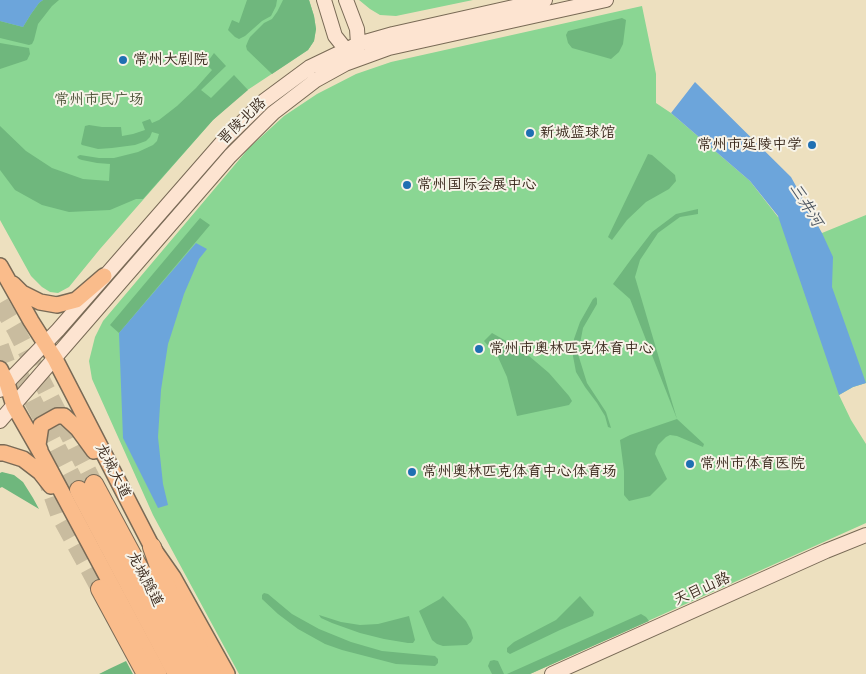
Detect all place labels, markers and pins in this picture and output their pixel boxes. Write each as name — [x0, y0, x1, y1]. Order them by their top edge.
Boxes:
place label: 常州大剧院 — [133, 51, 208, 69]
marker: 常州大剧院 — [117, 54, 129, 66]
place label: 新城篮球馆 — [540, 124, 615, 142]
marker: 新城篮球馆 — [524, 127, 536, 139]
place label: 常州市延陵中学 — [697, 136, 802, 154]
marker: 常州市延陵中学 — [806, 139, 818, 151]
place label: 常州国际会展中心 — [417, 176, 537, 194]
marker: 常州国际会展中心 — [401, 179, 413, 191]
place label: 常州市奥林匹克体育中心 — [489, 340, 654, 358]
marker: 常州市奥林匹克体育中心 — [473, 343, 485, 355]
place label: 常州市体育医院 — [700, 455, 805, 473]
marker: 常州市体育医院 — [684, 458, 696, 470]
place label: 常州奥林匹克体育中心体育场 — [422, 463, 617, 481]
marker: 常州奥林匹克体育中心体育场 — [406, 466, 418, 478]

